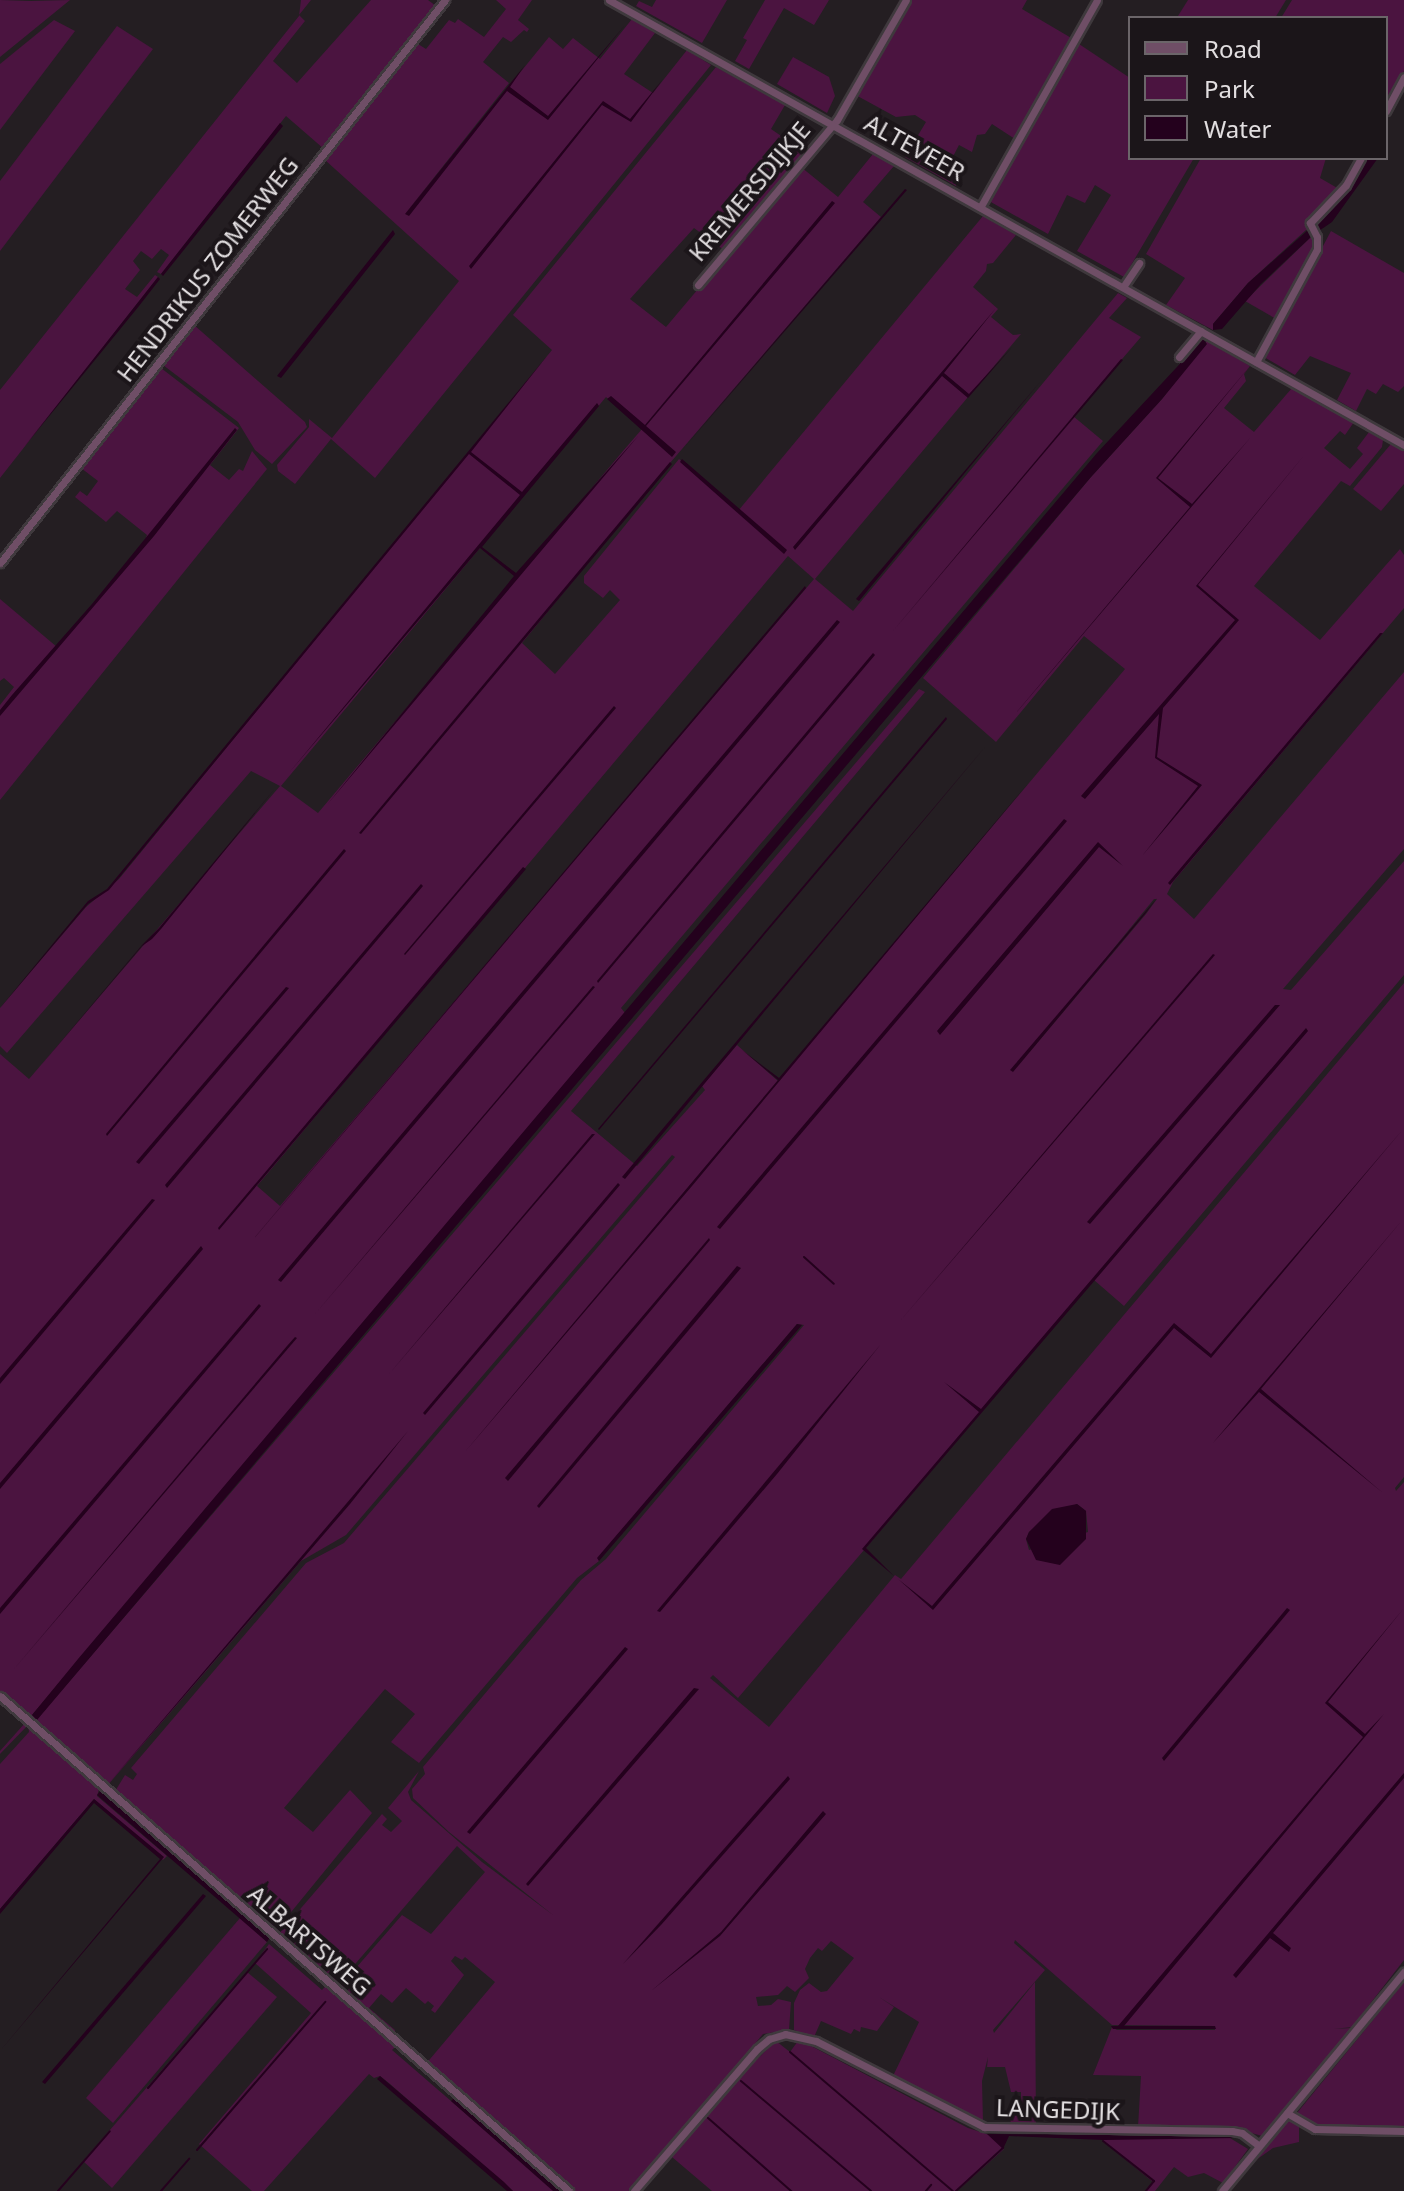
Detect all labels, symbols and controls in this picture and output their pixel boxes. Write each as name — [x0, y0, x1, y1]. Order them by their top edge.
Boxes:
legend — [1128, 16, 1388, 160]
text: Road — [1204, 32, 1262, 65]
text: Park — [1204, 72, 1255, 105]
street label: ALTEVEER — [860, 108, 970, 186]
text: Water — [1204, 112, 1271, 145]
street label: KREMERSDIJKJE — [682, 115, 816, 267]
street label: HENDRIKUS ZOMERWEG — [110, 151, 304, 387]
street label: ALBARTSWEG — [243, 1879, 377, 2001]
street label: LANGEDIJK — [996, 2092, 1120, 2126]

